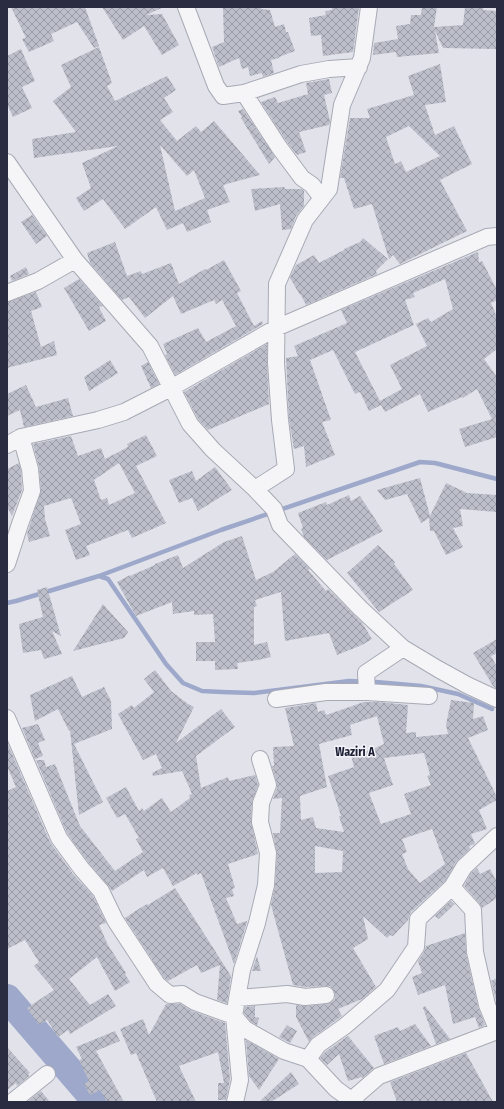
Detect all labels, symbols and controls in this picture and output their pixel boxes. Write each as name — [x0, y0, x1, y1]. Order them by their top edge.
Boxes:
district label: Waziri A — [335, 745, 375, 759]

